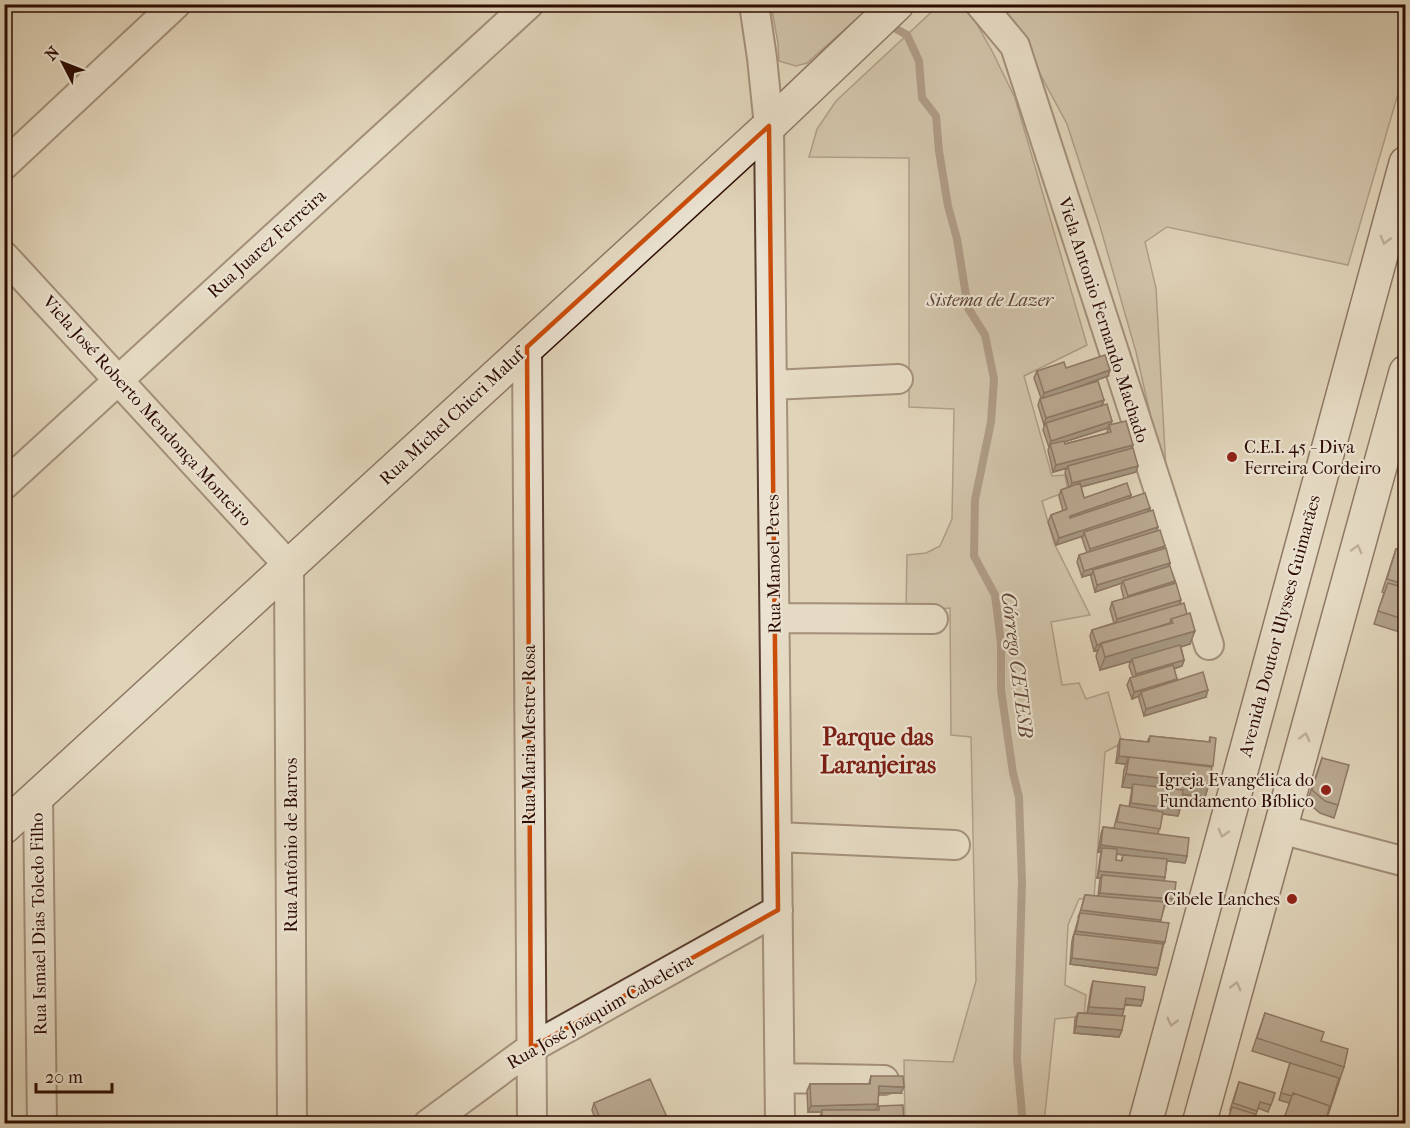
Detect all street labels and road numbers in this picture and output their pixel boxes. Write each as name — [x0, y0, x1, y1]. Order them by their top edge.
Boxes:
street label: Rua Juarez Ferreira — [203, 185, 331, 303]
street label: Viela Antonio Fernando Machado — [1053, 194, 1153, 445]
street label: Viela José Roberto Mendonça Monteiro — [37, 291, 256, 531]
street label: Rua Michel Chicri Maluf — [375, 342, 532, 490]
street label: Avenida Doutor Ulysses Guimarães — [1235, 492, 1325, 760]
street label: Rua Manoel Peres — [762, 494, 786, 634]
street label: Rua Maria Mestre Rosa — [519, 644, 540, 825]
street label: Rua Antônio de Barros — [281, 757, 302, 932]
street label: Rua Ismael Dias Toledo Filho — [27, 812, 51, 1036]
street label: Rua José Joaquim Cabeleira — [503, 950, 697, 1074]

